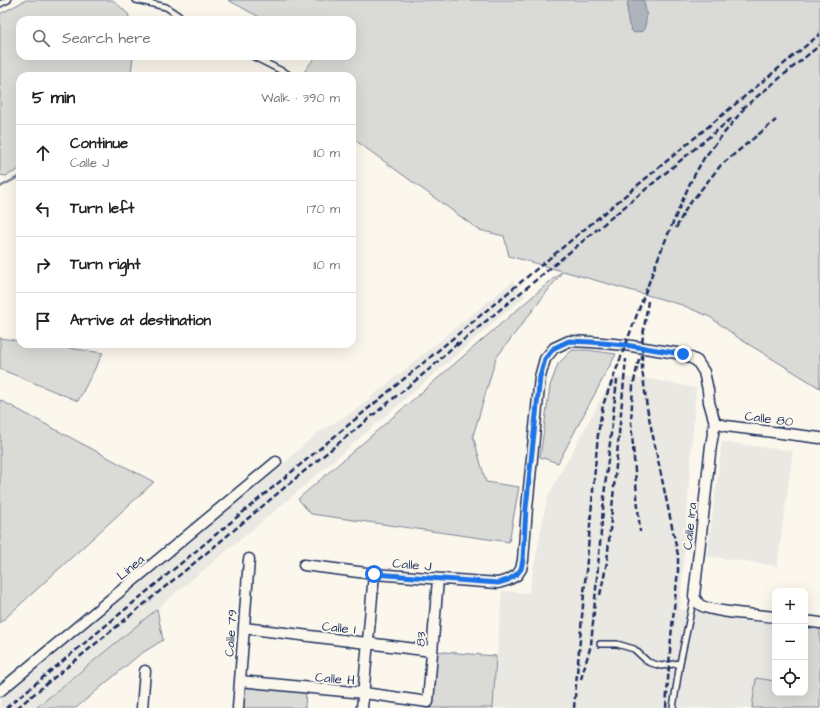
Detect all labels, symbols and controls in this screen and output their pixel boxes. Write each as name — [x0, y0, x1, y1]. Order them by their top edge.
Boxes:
search box — [16, 16, 356, 60]
icon: search — [30, 27, 52, 49]
text: Search here — [62, 28, 151, 49]
text: 5 min — [32, 86, 75, 110]
text: Walk · 390 m — [261, 89, 340, 107]
text: Continue — [70, 133, 128, 154]
icon: ahead — [32, 142, 54, 164]
text: 110 m — [313, 144, 340, 162]
text: Calle J — [70, 154, 109, 172]
icon: left — [32, 198, 54, 220]
text: Turn left — [70, 198, 134, 219]
text: 170 m — [307, 200, 340, 218]
icon: right — [32, 254, 54, 276]
text: Turn right — [70, 254, 141, 275]
text: 110 m — [313, 256, 340, 274]
icon: arrive — [32, 310, 54, 332]
text: Arrive at destination — [70, 310, 211, 331]
route end — [674, 345, 692, 363]
street label: Calle 80 — [744, 407, 794, 431]
street label: Calle 1ra — [679, 501, 701, 551]
street label: Línea — [113, 551, 149, 585]
street label: Calle J — [392, 554, 432, 576]
route start — [365, 565, 383, 583]
map controls — [772, 588, 808, 696]
button: + — [772, 588, 808, 624]
street label: Calle 79 — [220, 609, 242, 657]
street label: Calle I — [321, 617, 357, 639]
button: − — [772, 624, 808, 660]
street label: 83 — [411, 630, 431, 647]
button: locate — [772, 660, 808, 696]
street label: Calle H — [314, 668, 356, 690]

